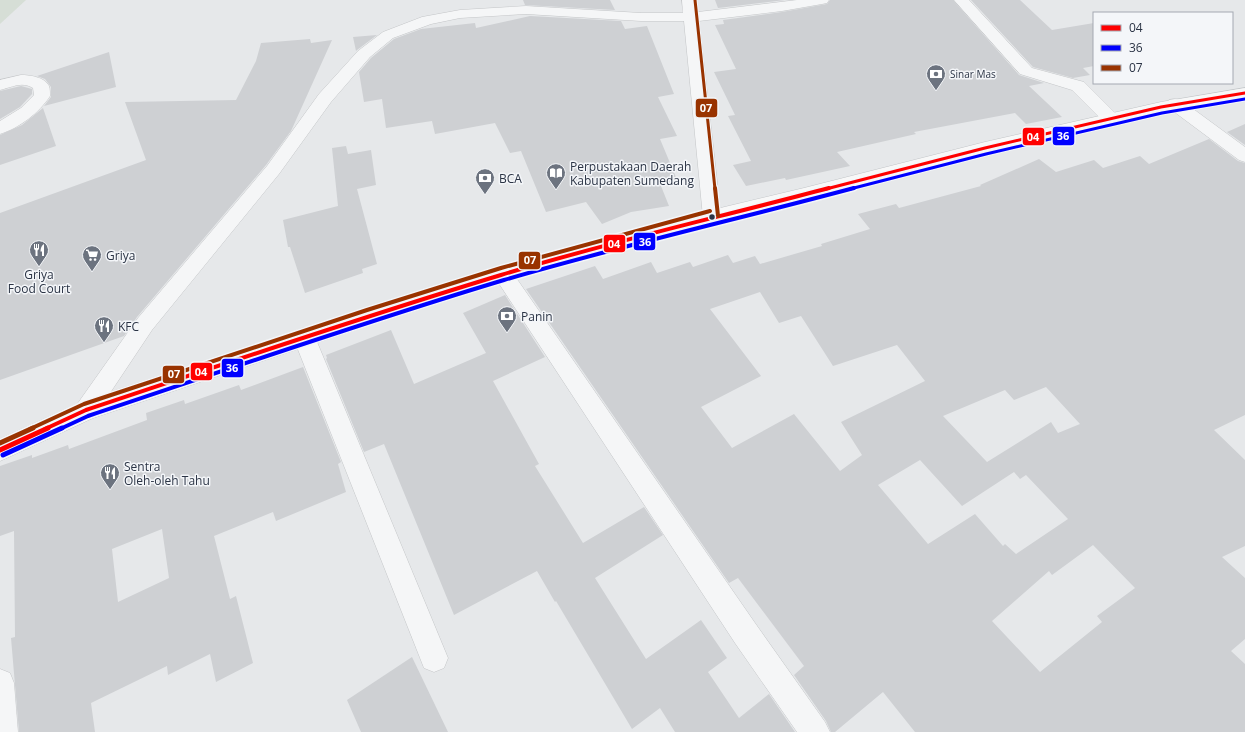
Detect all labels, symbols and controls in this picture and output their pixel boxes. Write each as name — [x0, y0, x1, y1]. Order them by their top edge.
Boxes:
legend — [1093, 12, 1233, 84]
text: 04 — [1129, 19, 1143, 36]
text: 36 — [1129, 39, 1143, 56]
text: 07 — [1129, 59, 1143, 76]
bank icon: Sinar Mas — [925, 63, 947, 91]
place label: Sinar Mas — [950, 67, 996, 81]
line badge: 07 — [695, 98, 718, 118]
text: 07 — [700, 100, 712, 115]
line badge: 36 — [1052, 126, 1075, 146]
line badge: 04 — [1022, 127, 1045, 146]
text: 36 — [1057, 128, 1069, 143]
text: 04 — [1027, 129, 1040, 144]
place label: Perpustakaan Daerah Kabupaten Sumedang — [570, 158, 694, 189]
library icon: Perpustakaan Daerah Kabupaten Sumedang — [545, 162, 567, 190]
bank icon: BCA — [474, 167, 496, 195]
place label: BCA — [499, 170, 522, 187]
unlabelled marker — [707, 212, 717, 222]
line badge: 36 — [633, 232, 656, 251]
line badge: 04 — [603, 234, 626, 253]
text: 36 — [639, 234, 651, 249]
text: 04 — [608, 236, 621, 251]
restaurant icon: Griya Food Court — [28, 239, 50, 267]
supermarket icon: Griya — [81, 244, 103, 272]
place label: Griya — [106, 247, 135, 264]
line badge: 07 — [518, 251, 541, 270]
text: 07 — [524, 252, 536, 267]
place label: Griya Food Court — [8, 266, 70, 297]
bank icon: Panin — [496, 305, 518, 333]
place label: Panin — [521, 308, 553, 325]
restaurant icon: KFC — [93, 315, 115, 343]
place label: KFC — [118, 318, 140, 335]
line badge: 36 — [221, 358, 244, 378]
text: 36 — [226, 360, 238, 375]
line badge: 04 — [190, 362, 213, 381]
text: 04 — [195, 364, 208, 379]
line badge: 07 — [162, 365, 185, 384]
text: 07 — [168, 366, 180, 381]
place label: Sentra Oleh-oleh Tahu — [124, 458, 210, 489]
restaurant icon: Sentra Oleh-oleh Tahu — [99, 462, 121, 490]

